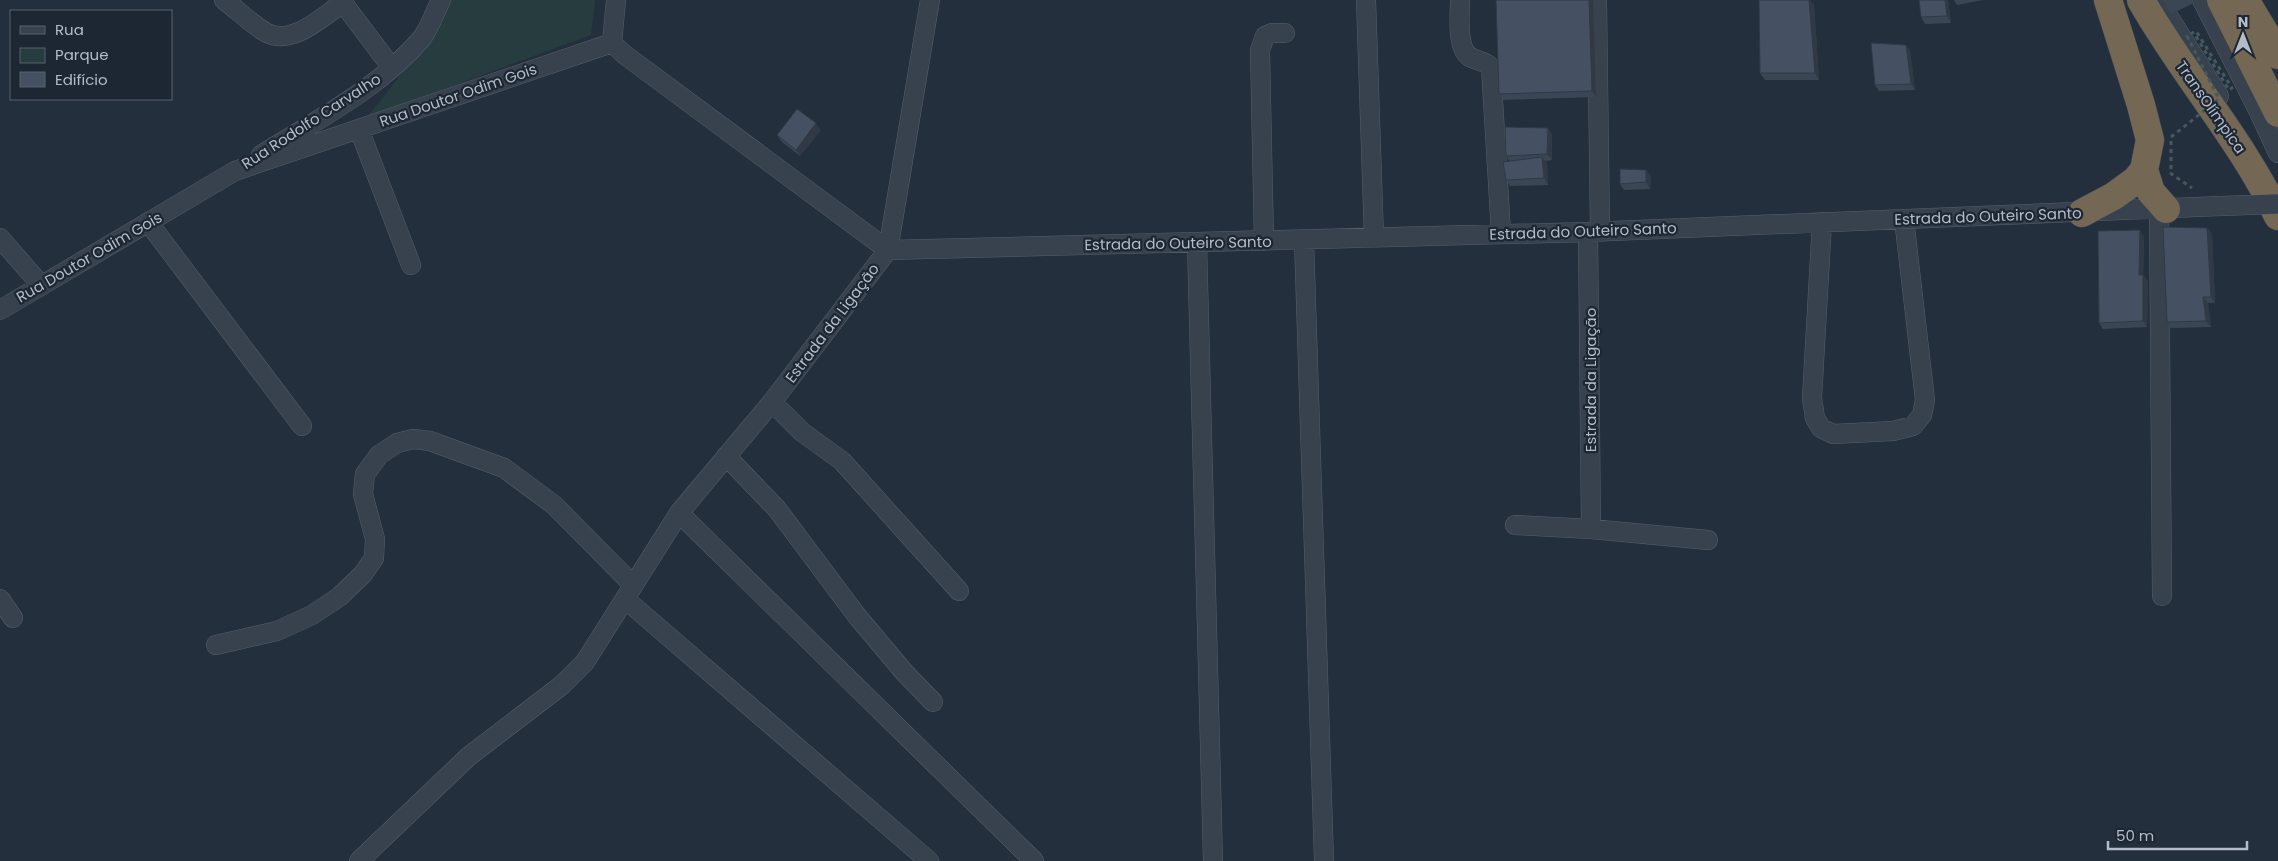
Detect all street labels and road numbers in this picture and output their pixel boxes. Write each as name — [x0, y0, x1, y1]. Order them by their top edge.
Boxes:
street label: TransOlímpica — [2171, 56, 2251, 158]
street label: Rua Doutor Odim Gois — [376, 58, 540, 132]
street label: Rua Rodolfo Carvalho — [237, 68, 385, 174]
street label: Estrada do Outeiro Santo — [1894, 202, 2082, 230]
street label: Rua Doutor Odim Gois — [12, 207, 166, 307]
street label: Estrada do Outeiro Santo — [1489, 217, 1677, 245]
street label: Estrada do Outeiro Santo — [1084, 231, 1272, 255]
street label: Estrada da Ligação — [780, 259, 884, 387]
street label: Estrada da Ligação — [1580, 308, 1601, 452]

